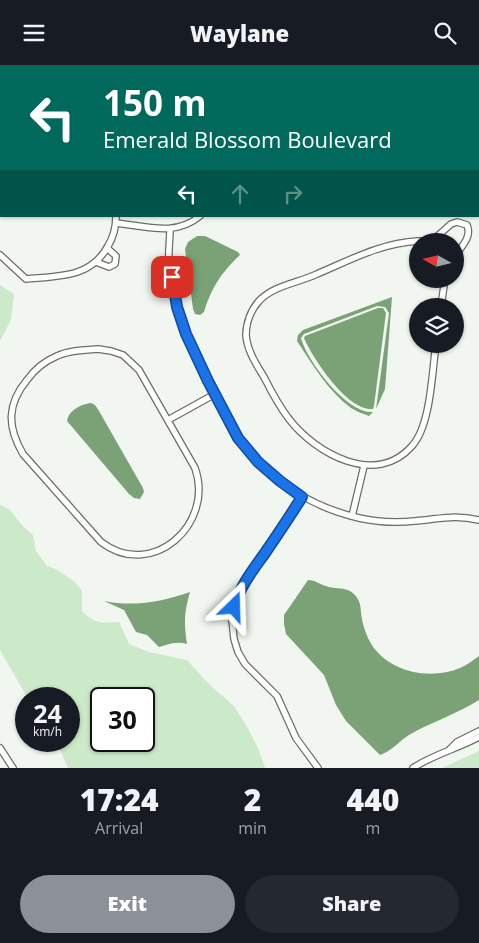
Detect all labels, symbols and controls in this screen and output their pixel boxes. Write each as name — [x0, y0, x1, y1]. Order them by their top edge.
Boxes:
text: Waylane — [190, 18, 289, 48]
icon: menu — [20, 19, 48, 47]
icon: search — [431, 19, 459, 47]
text: 150 m — [103, 79, 207, 126]
icon: left — [20, 85, 85, 150]
text: Emerald Blossom Boulevard — [103, 124, 392, 154]
icon: left — [173, 180, 201, 208]
icon: ahead — [226, 180, 254, 208]
icon: right — [279, 180, 307, 208]
north arrow — [409, 233, 464, 287]
map controls — [409, 233, 464, 353]
pin — [151, 256, 193, 298]
icon: arrive — [158, 263, 186, 291]
button: layers — [409, 298, 464, 353]
position arrow — [207, 580, 259, 632]
speed limit sign: 30 — [90, 687, 155, 752]
text: 24 — [33, 696, 62, 730]
text: km/h — [33, 723, 62, 740]
text: 17:24 — [80, 779, 159, 820]
text: 2 — [244, 779, 261, 820]
text: 440 — [347, 779, 399, 820]
text: Arrival — [95, 817, 143, 839]
text: min — [238, 817, 267, 839]
text: m — [366, 817, 380, 839]
button: Exit — [20, 875, 235, 933]
button: Share — [245, 875, 459, 933]

